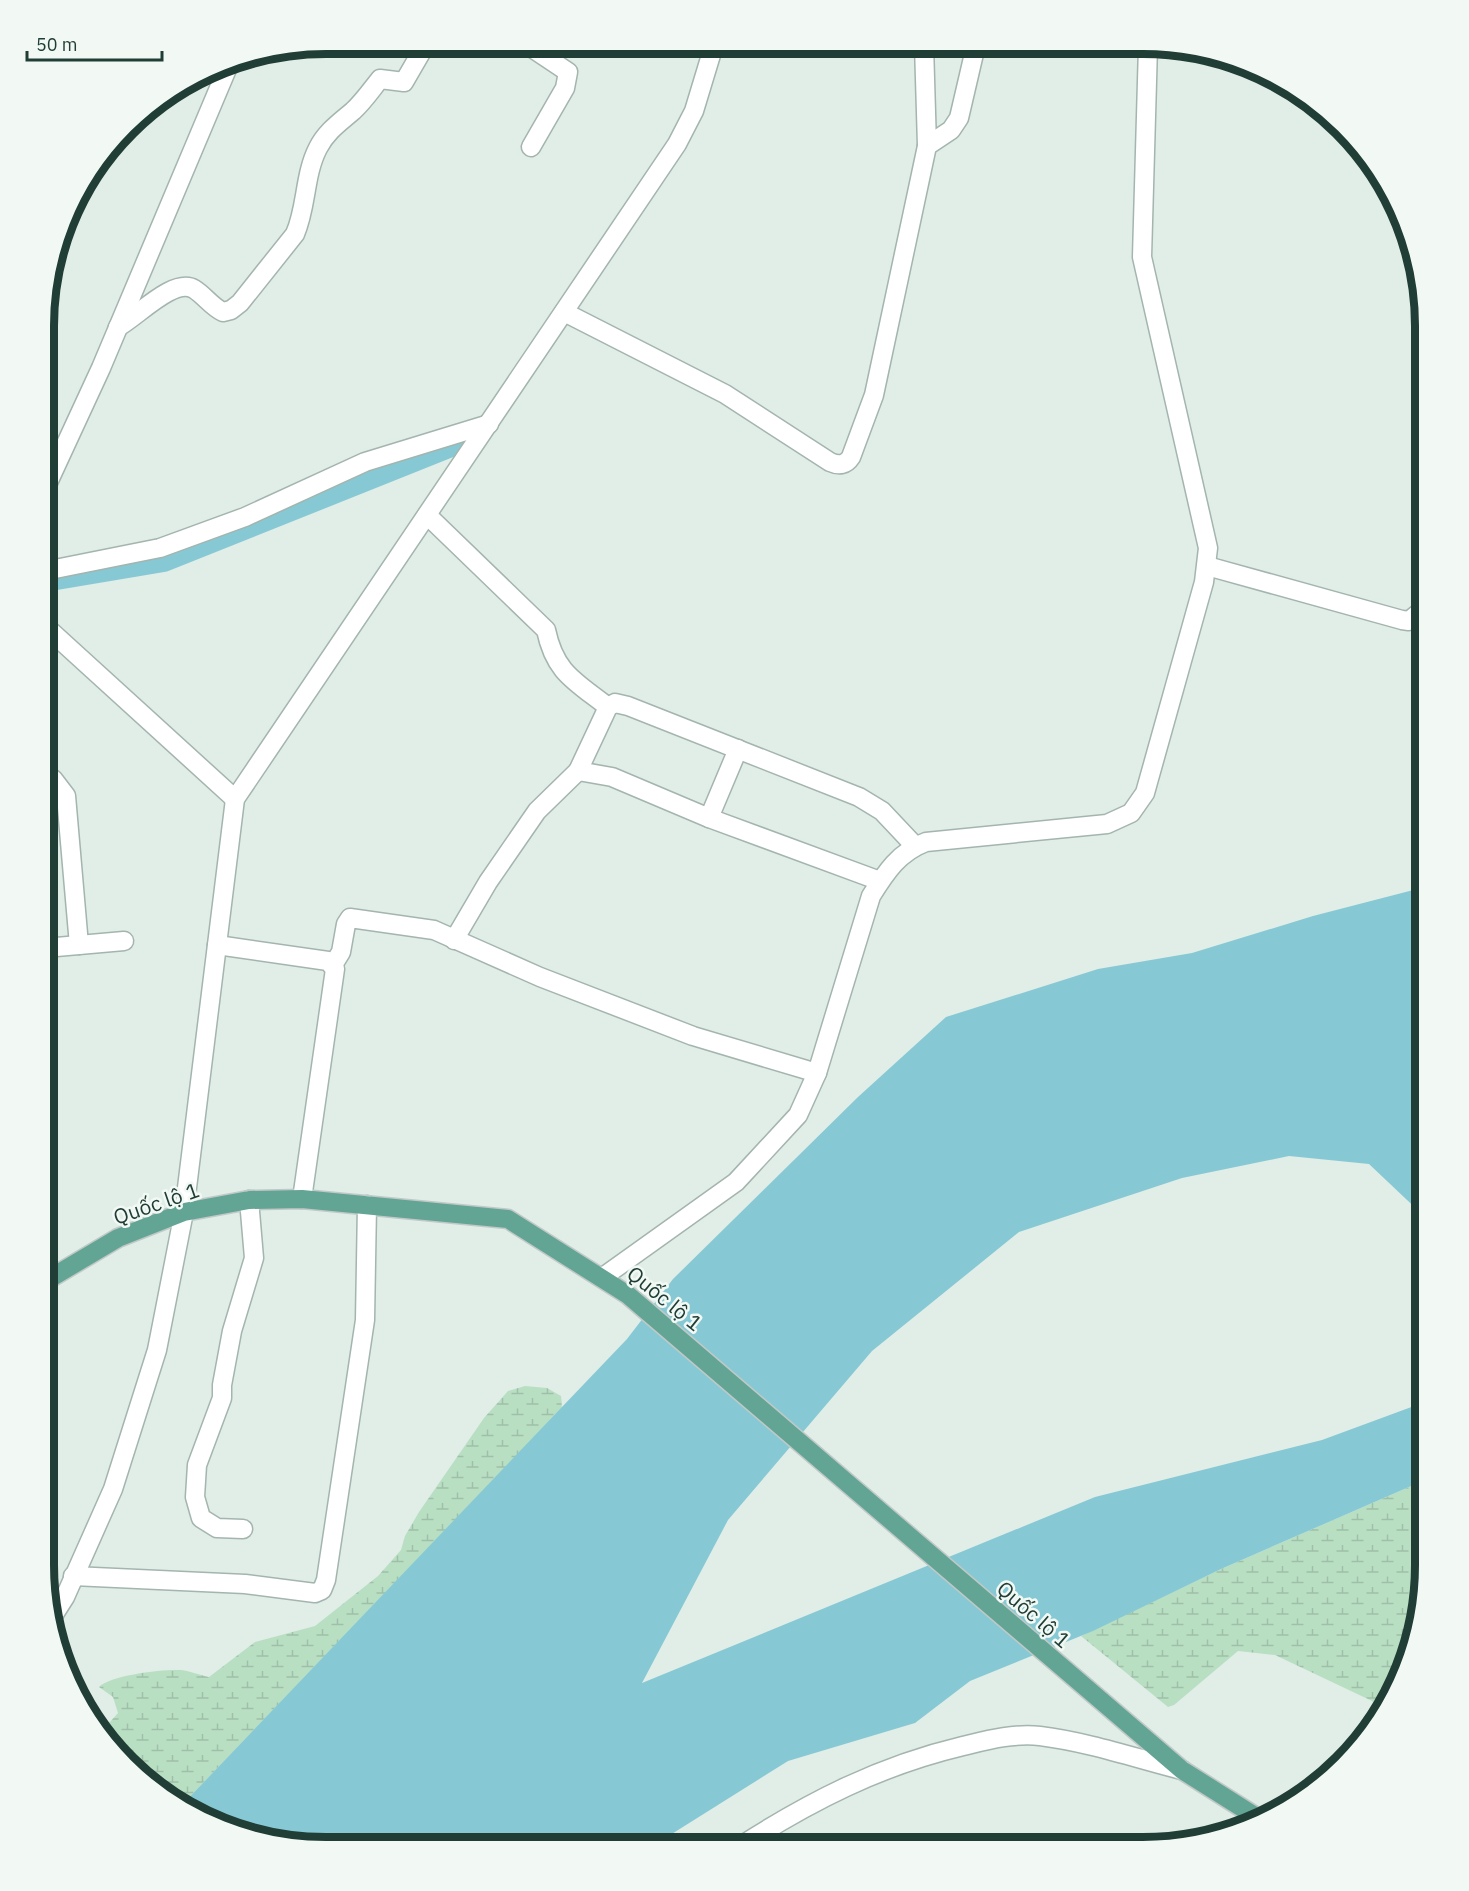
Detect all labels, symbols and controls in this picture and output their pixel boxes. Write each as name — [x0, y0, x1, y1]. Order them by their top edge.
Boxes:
scale bar — [27, 24, 162, 62]
text: 50 m — [36, 33, 78, 56]
street label: Quốc lộ 1 — [109, 1175, 203, 1231]
street label: Quốc lộ 1 — [622, 1259, 708, 1337]
street label: Quốc lộ 1 — [991, 1574, 1077, 1654]

